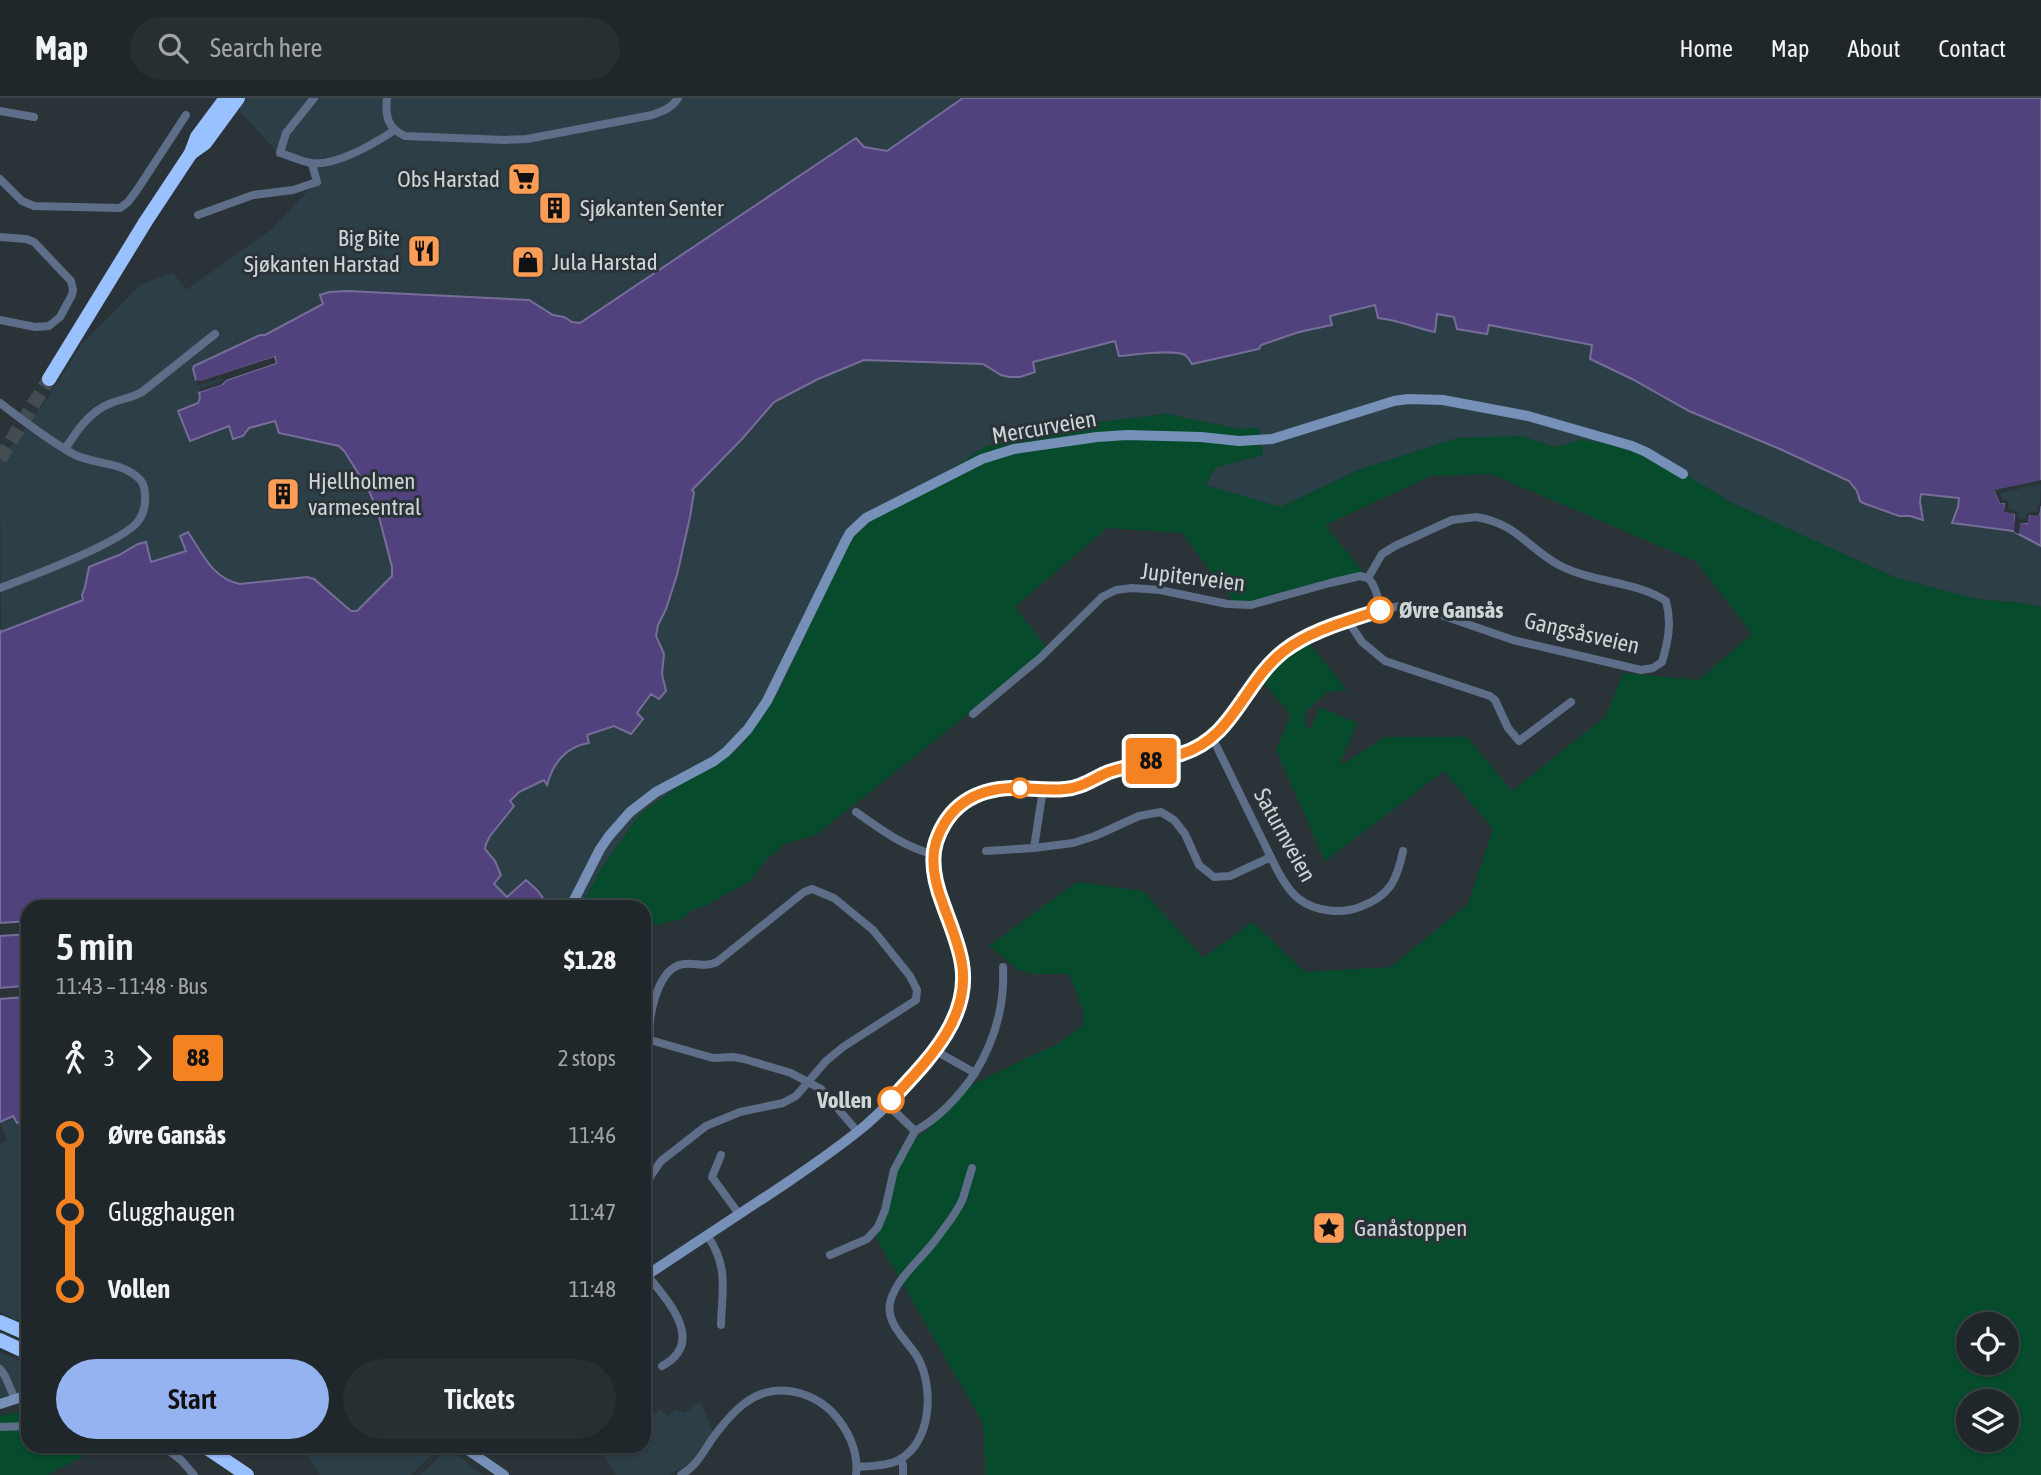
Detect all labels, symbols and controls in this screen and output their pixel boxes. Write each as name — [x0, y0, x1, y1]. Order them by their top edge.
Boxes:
search box — [130, 17, 620, 80]
text: Map — [35, 29, 88, 67]
icon: search — [154, 29, 192, 67]
text: Search here — [210, 33, 322, 63]
text: Home — [1679, 35, 1733, 62]
text: Map — [1771, 35, 1809, 62]
text: About — [1847, 35, 1900, 62]
text: Contact — [1938, 35, 2006, 62]
supermarket icon: Obs Harstad — [505, 160, 543, 198]
place label: Obs Harstad — [397, 166, 500, 192]
building icon: Sjøkanten Senter — [536, 189, 574, 227]
place label: Sjøkanten Senter — [580, 195, 725, 221]
place label: Big Bite Sjøkanten Harstad — [244, 225, 400, 277]
restaurant icon: Big Bite Sjøkanten Harstad — [405, 232, 443, 270]
shop icon: Jula Harstad — [509, 243, 547, 281]
place label: Jula Harstad — [552, 249, 658, 275]
street label: Mercurveien — [990, 405, 1098, 449]
place label: Hjellholmen varmesentral — [308, 468, 421, 520]
building icon: Hjellholmen varmesentral — [264, 475, 302, 513]
street label: Jupiterveien — [1139, 558, 1247, 596]
marker: Øvre Gansås — [1367, 597, 1393, 623]
place label: Øvre Gansås — [1399, 597, 1503, 623]
street label: Gangsåsveien — [1522, 607, 1642, 659]
line badge: 88 — [1120, 738, 1182, 784]
text: 88 — [1140, 747, 1162, 774]
unlabelled marker — [1010, 778, 1030, 798]
street label: Saturnveien — [1249, 784, 1321, 886]
text: 5 min — [56, 925, 134, 968]
text: $1.28 — [564, 945, 616, 975]
text: 11:43 – 11:48 · Bus — [56, 973, 208, 999]
icon: walk — [56, 1039, 94, 1077]
icon: forward — [125, 1039, 163, 1077]
text: 88 — [187, 1044, 209, 1071]
text: 3 — [104, 1045, 115, 1071]
text: 2 stops — [558, 1045, 616, 1071]
place label: Vollen — [816, 1087, 872, 1113]
marker: Vollen — [878, 1087, 904, 1113]
text: Øvre Gansås — [108, 1120, 226, 1150]
text: 11:46 — [569, 1122, 616, 1148]
text: Glugghaugen — [108, 1197, 235, 1227]
text: 11:47 — [569, 1199, 616, 1225]
place icon: Ganåstoppen — [1310, 1209, 1348, 1247]
place label: Ganåstoppen — [1354, 1215, 1467, 1241]
text: Vollen — [108, 1274, 170, 1304]
text: 11:48 — [569, 1276, 616, 1302]
map controls — [1956, 1312, 2019, 1452]
button: locate — [1956, 1312, 2019, 1375]
button: Start — [56, 1359, 329, 1439]
button: Tickets — [343, 1359, 616, 1439]
button: layers — [1956, 1389, 2019, 1452]

